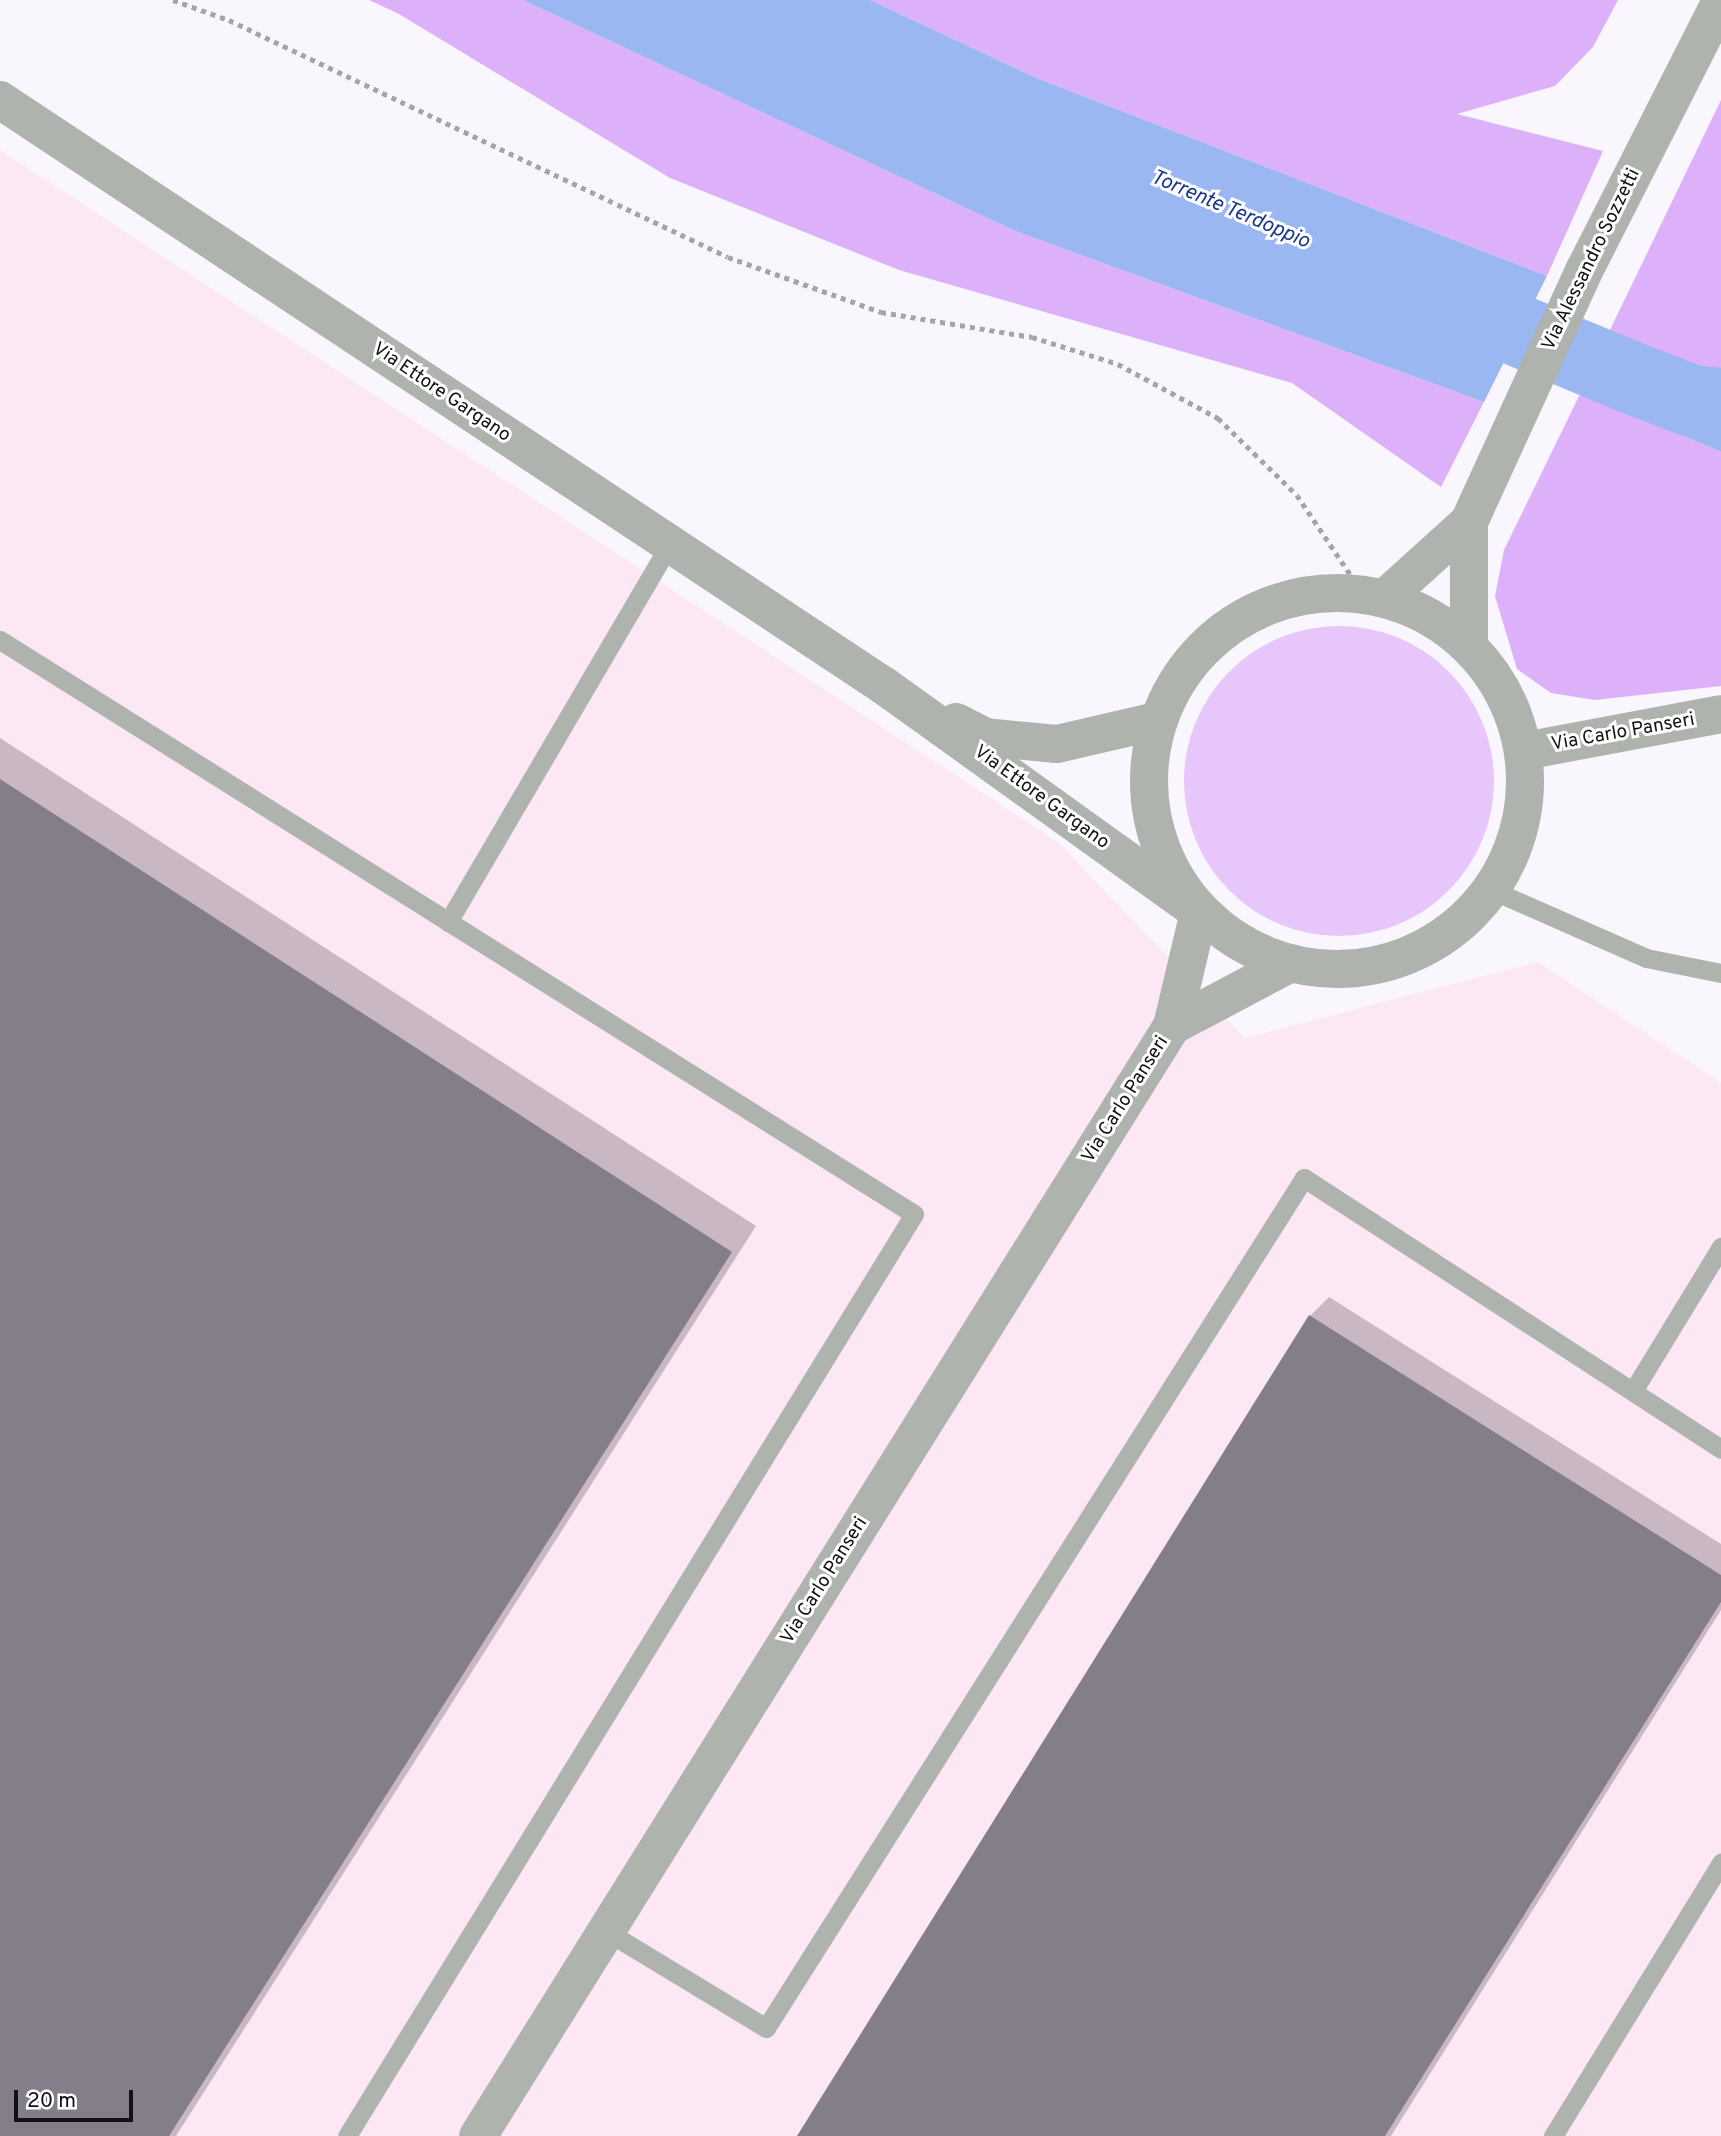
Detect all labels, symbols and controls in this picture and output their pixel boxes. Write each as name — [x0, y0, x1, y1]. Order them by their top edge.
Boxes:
water label: Torrente Terdoppio — [1146, 165, 1314, 255]
street label: Via Alessandro Sozzetti — [1538, 165, 1646, 355]
street label: Via Ettore Gargano — [368, 338, 514, 448]
street label: Via Carlo Panseri — [1549, 709, 1697, 757]
street label: Via Ettore Gargano — [969, 741, 1113, 855]
street label: Via Carlo Panseri — [1078, 1032, 1174, 1168]
street label: Via Carlo Panseri — [777, 1513, 873, 1649]
scale bar — [18, 2076, 136, 2120]
text: 20 m — [27, 2088, 76, 2115]

